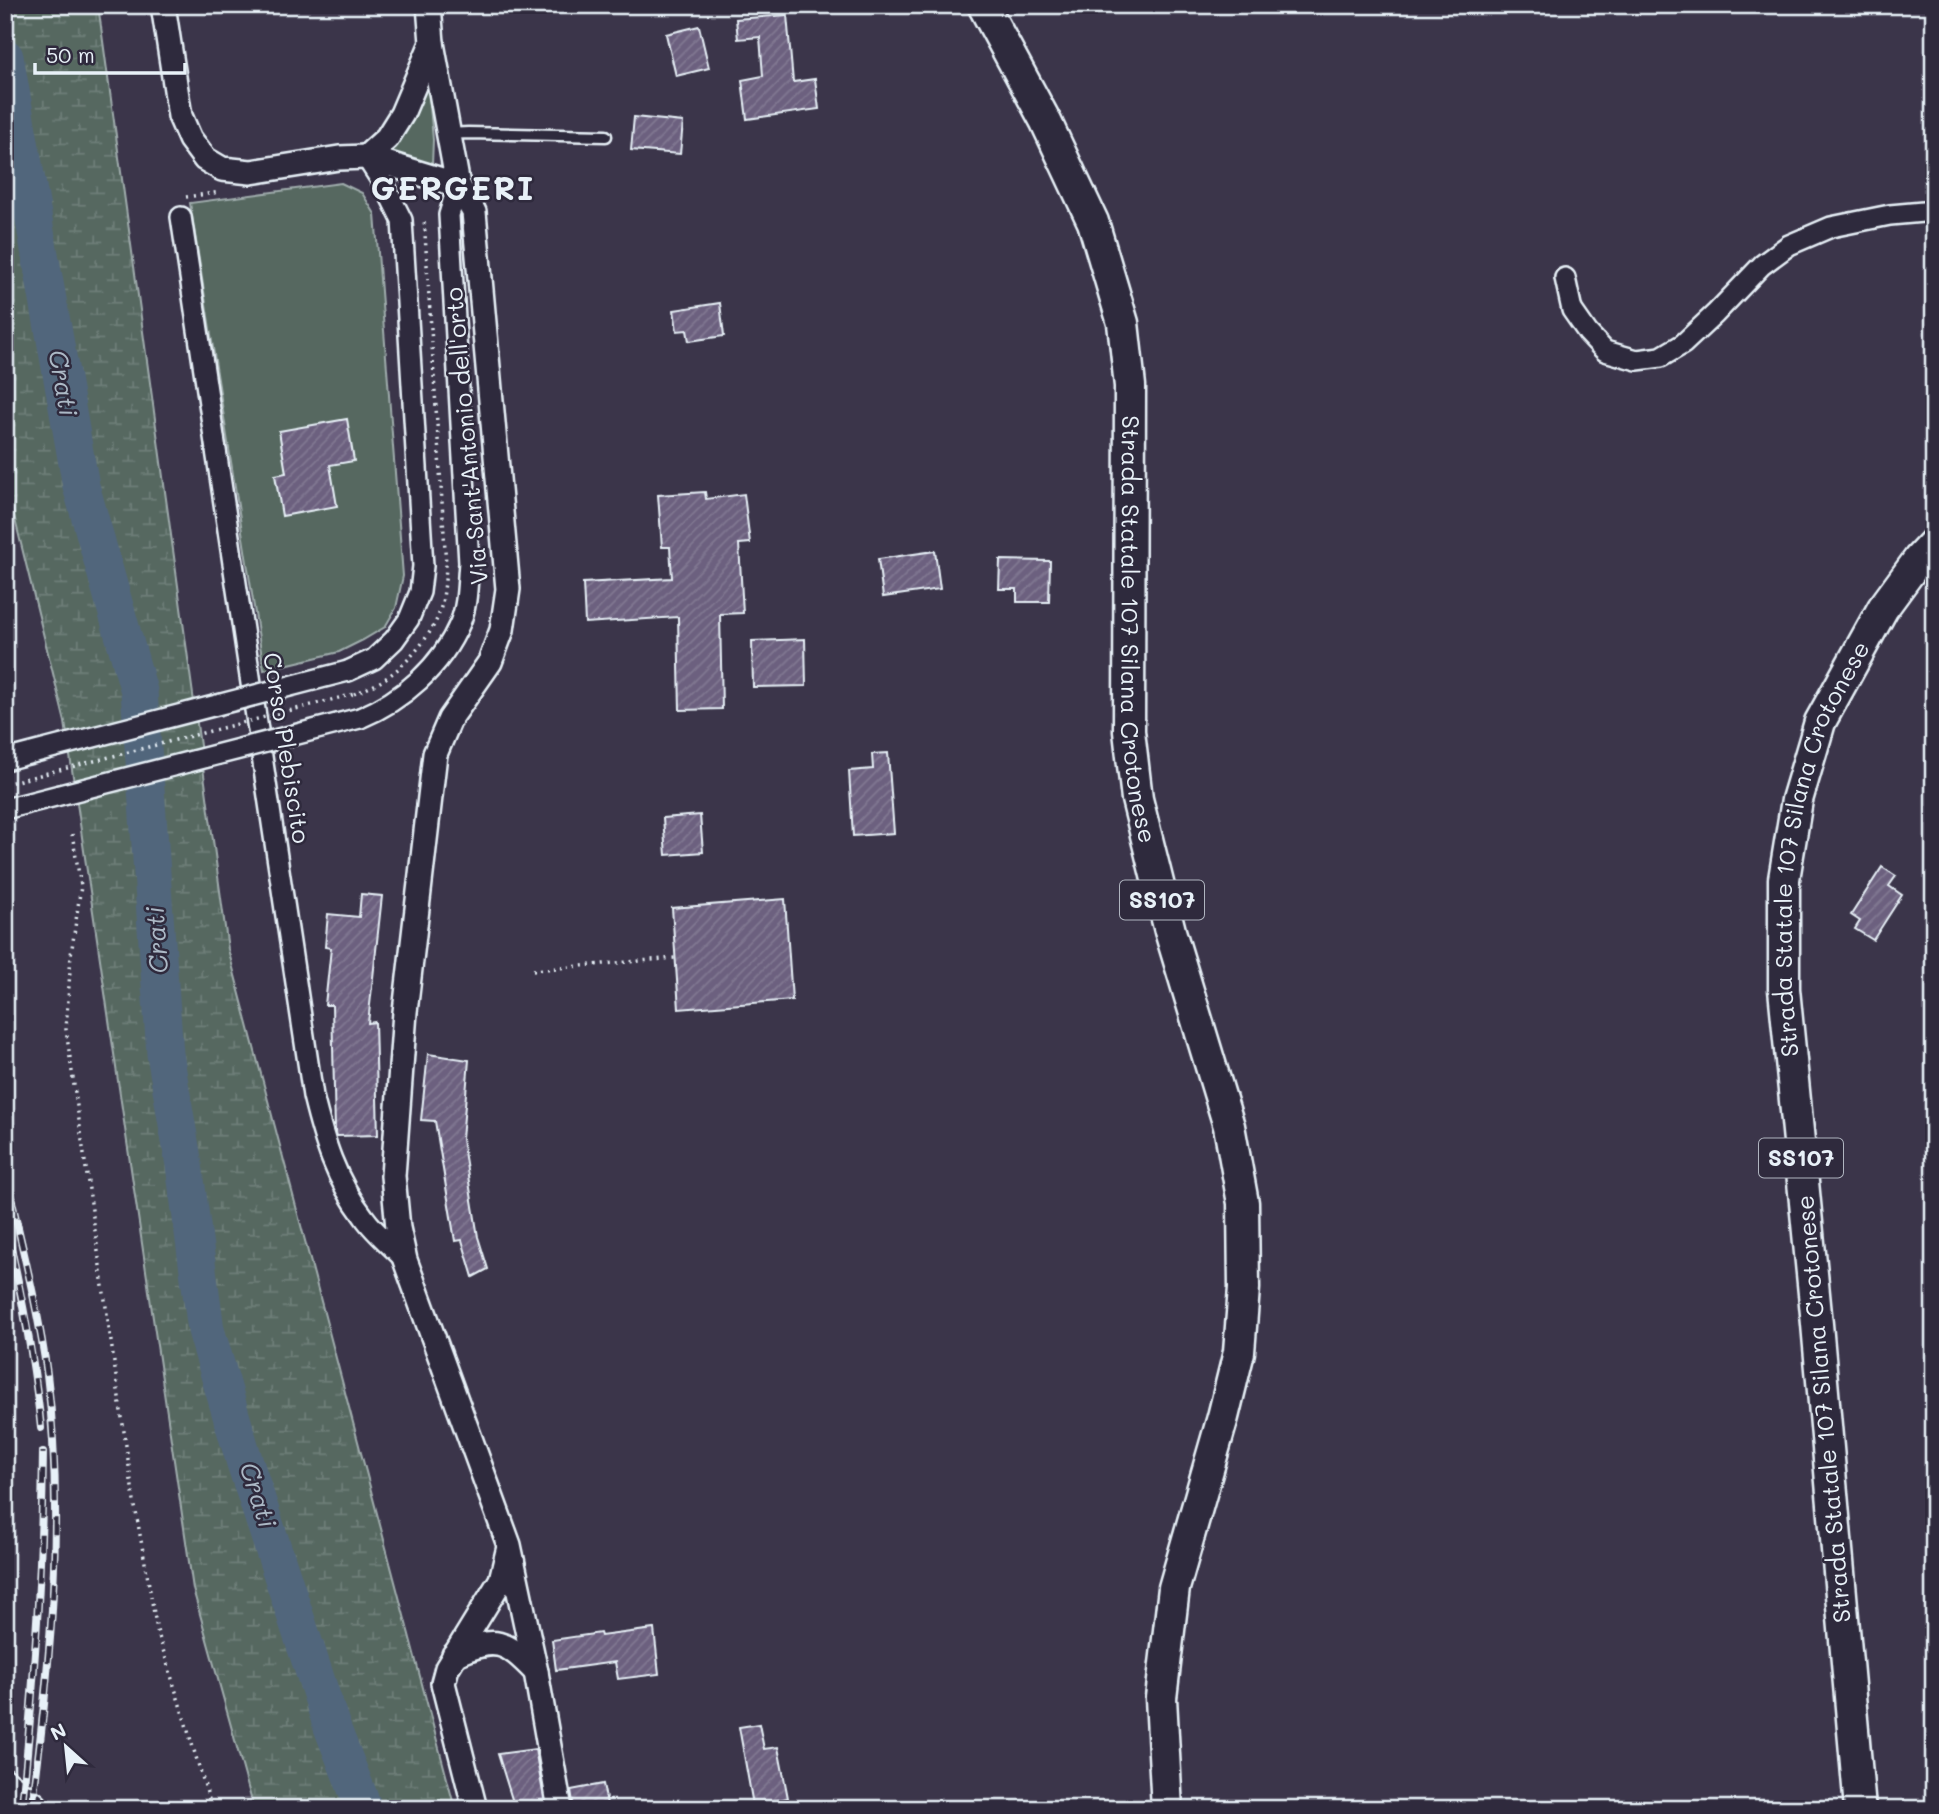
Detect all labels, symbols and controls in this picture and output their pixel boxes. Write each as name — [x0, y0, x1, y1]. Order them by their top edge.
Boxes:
scale bar — [35, 32, 186, 76]
text: 50 m — [46, 41, 95, 68]
district label: GERGERI — [371, 166, 535, 208]
street label: Via Sant'Antonio dell'orto — [437, 286, 494, 586]
water label: Crati — [41, 347, 87, 419]
street label: Strada Statale 107 Silana Crotonese — [1115, 415, 1164, 846]
street label: Strada Statale 107 Silana Crotonese — [1767, 635, 1876, 1059]
street label: Corso Plebiscito — [257, 650, 318, 846]
road number: SS107 — [1120, 880, 1204, 920]
water label: Crati — [137, 905, 175, 975]
road number: SS107 — [1759, 1138, 1843, 1177]
street label: Strada Statale 107 Silana Crotonese — [1788, 1194, 1857, 1624]
water label: Crati — [232, 1457, 286, 1532]
north arrow — [32, 1713, 102, 1783]
text: N — [46, 1717, 70, 1746]

